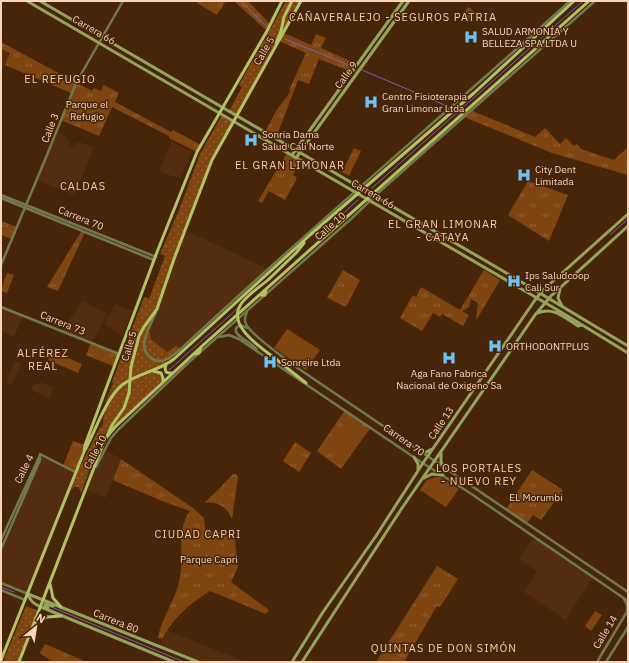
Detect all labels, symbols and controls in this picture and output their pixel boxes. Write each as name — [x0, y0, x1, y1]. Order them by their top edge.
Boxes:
district label: CAÑAVERALEJO - SEGUROS PATRIA — [289, 10, 497, 24]
street label: Carrera 66 — [70, 12, 118, 48]
place label: SALUD ARMONÍA Y BELLEZA SPA LTDA U — [482, 25, 577, 50]
hospital icon: SALUD ARMONÍA Y BELLEZA SPA LTDA U — [463, 29, 479, 45]
street label: Calle 5 — [251, 34, 277, 68]
street label: Calle 9 — [332, 59, 360, 91]
district label: EL REFUGIO — [24, 72, 96, 86]
place label: Centro Fisioterapia Gran Limonar Ltda — [382, 90, 468, 115]
hospital icon: Centro Fisioterapia Gran Limonar Ltda — [363, 94, 379, 110]
park label: Parque el Refugio — [66, 98, 109, 123]
street label: Calle 3 — [38, 111, 62, 145]
place label: Sonria Dama Salud Cali Norte — [262, 128, 335, 153]
hospital icon: Sonria Dama Salud Cali Norte — [243, 132, 259, 148]
district label: EL GRAN LIMONAR — [235, 158, 345, 172]
place label: City Dent Limitada — [535, 163, 576, 188]
hospital icon: City Dent Limitada — [516, 167, 532, 183]
street label: Carrera 66 — [349, 176, 397, 212]
district label: CALDAS — [60, 179, 106, 193]
street label: Carrera 70 — [56, 203, 106, 233]
street label: Calle 10 — [312, 209, 348, 243]
district label: EL GRAN LIMONAR - CATAYA — [388, 217, 498, 244]
place label: Ips Saludcoop Cali Sur — [525, 269, 590, 294]
hospital icon: Ips Saludcoop Cali Sur — [506, 273, 522, 289]
street label: Carrera 73 — [38, 308, 88, 338]
street label: Calle 5 — [119, 329, 139, 363]
hospital icon: ORTHODONTPLUS — [487, 338, 503, 354]
place label: ORTHODONTPLUS — [506, 340, 589, 353]
district label: ALFÉREZ REAL — [17, 346, 69, 373]
hospital icon: Aga Fano Fabrica Nacional de Oxigeno Sa — [441, 350, 457, 366]
hospital icon: Sonreire Ltda — [262, 354, 278, 370]
place label: Sonreire Ltda — [281, 356, 341, 369]
place label: Aga Fano Fabrica Nacional de Oxigeno Sa — [396, 367, 502, 392]
street label: Calle 13 — [425, 404, 457, 442]
street label: Carrera 70 — [381, 421, 427, 459]
street label: Calle 10 — [81, 433, 109, 471]
street label: Calle 4 — [11, 452, 37, 486]
district label: LOS PORTALES - NUEVO REY — [436, 461, 522, 488]
park label: EL Morumbi — [509, 491, 563, 504]
district label: CIUDAD CAPRI — [155, 527, 241, 541]
park label: Parque Capri — [180, 553, 238, 566]
street label: Carrera 80 — [91, 606, 141, 636]
north arrow — [16, 607, 56, 647]
text: N — [34, 610, 48, 626]
street label: Calle 14 — [590, 613, 620, 651]
district label: QUINTAS DE DON SIMÓN — [371, 641, 517, 655]

